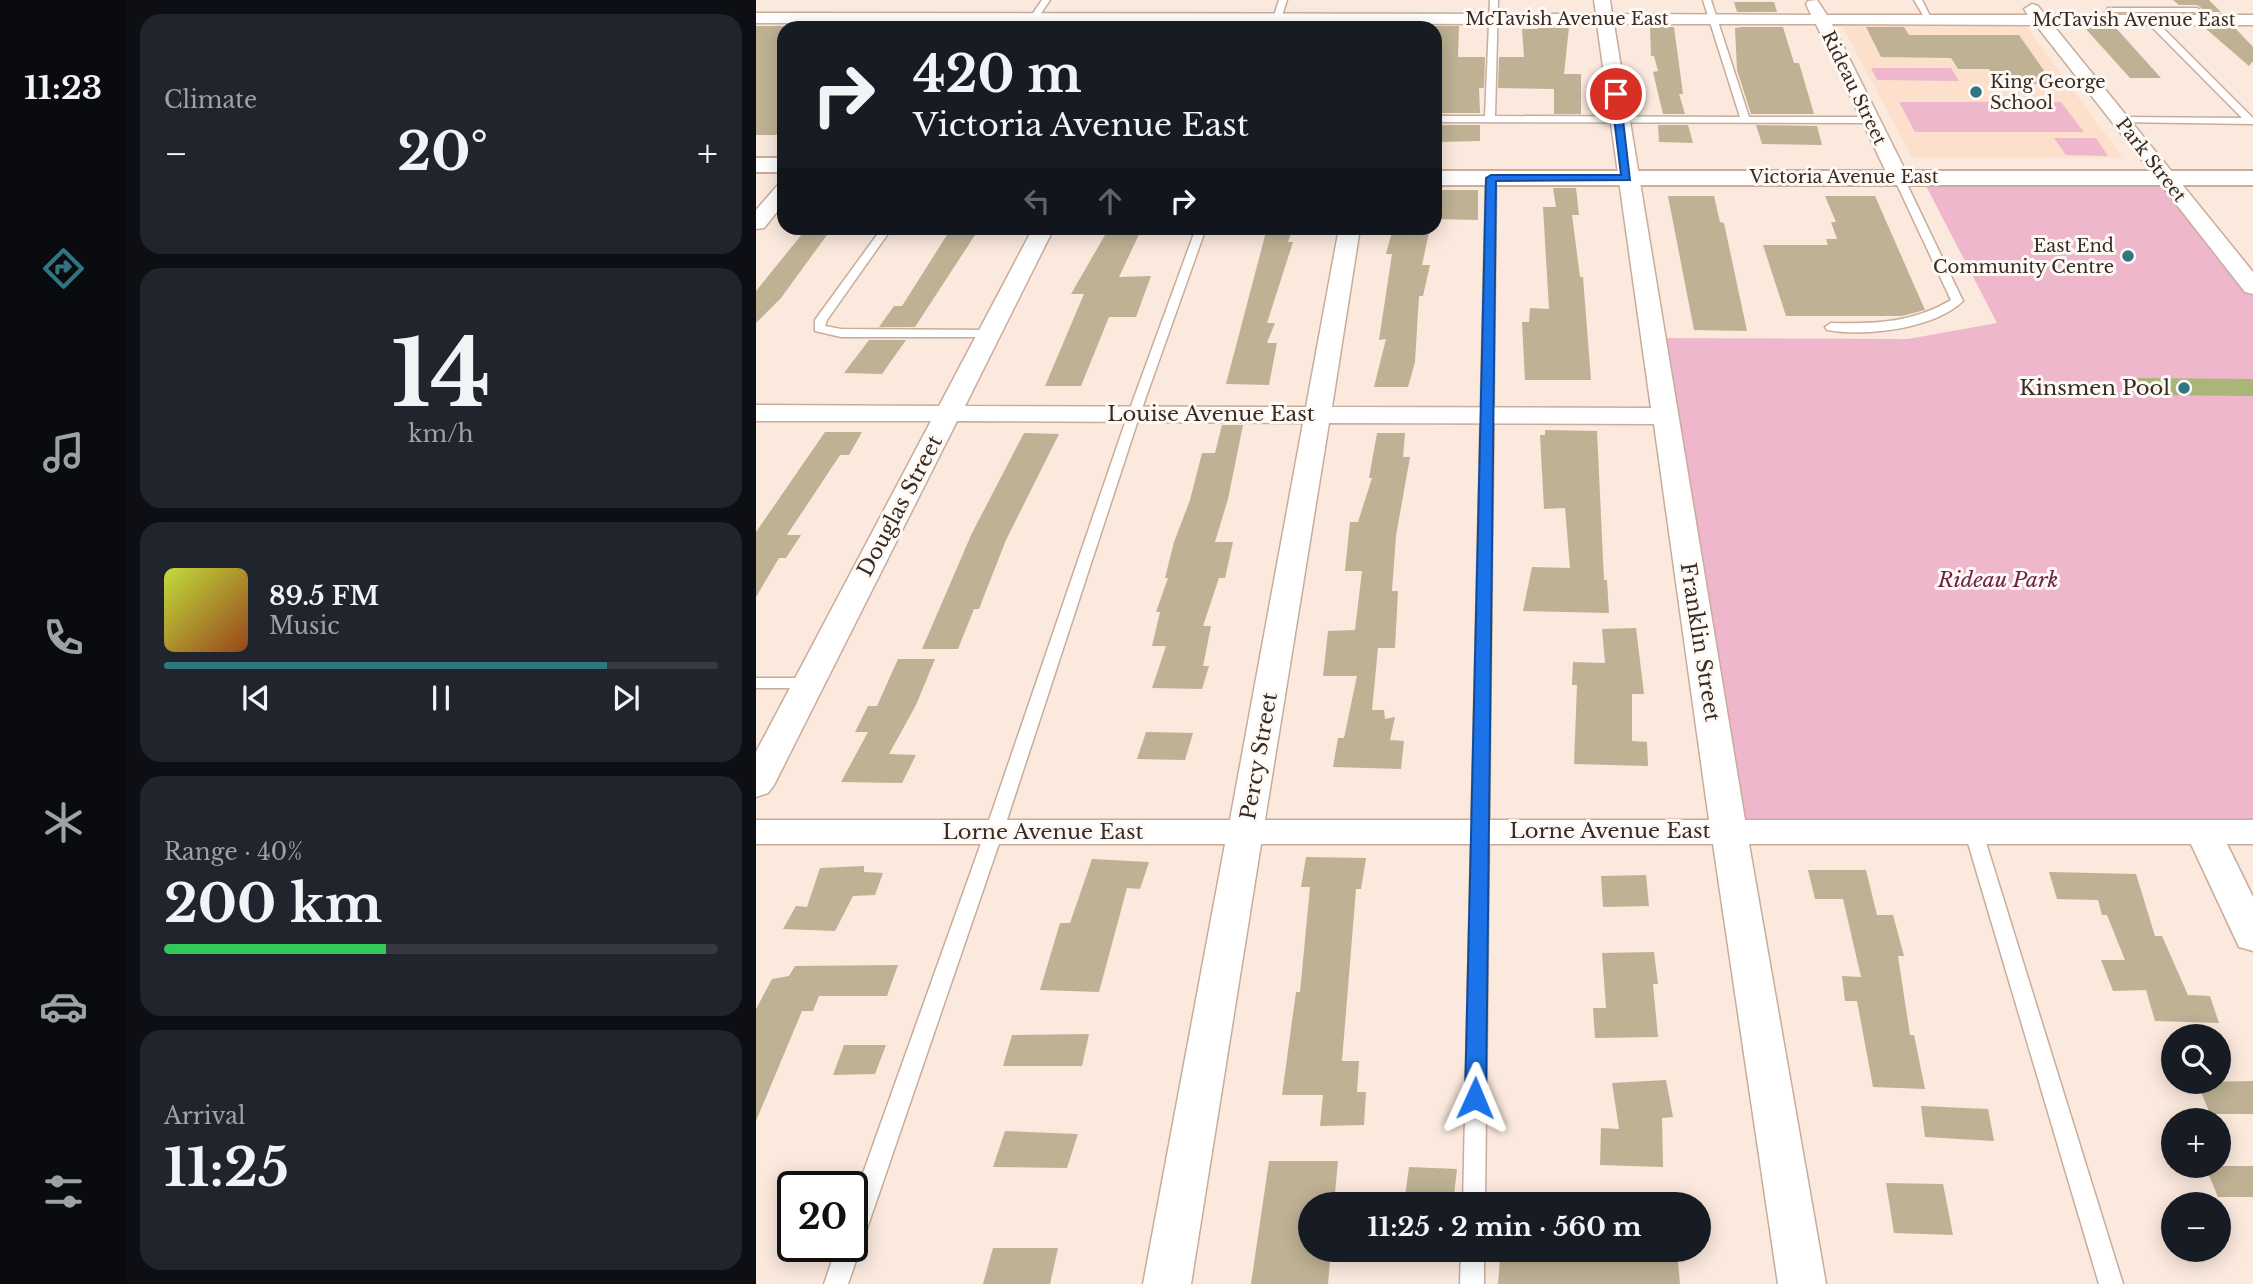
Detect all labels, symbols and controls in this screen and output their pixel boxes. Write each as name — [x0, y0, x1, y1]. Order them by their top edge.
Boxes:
street label: McTavish Avenue East — [1465, 8, 1669, 30]
street label: McTavish Avenue East — [2032, 9, 2236, 31]
street label: Rideau Street — [1817, 27, 1891, 149]
text: 420 m — [913, 44, 1082, 105]
icon: right — [798, 49, 889, 140]
pin — [1586, 64, 1646, 124]
text: 11:23 — [24, 68, 102, 108]
place label: King George School — [1990, 71, 2106, 114]
icon: arrive — [1597, 75, 1635, 113]
marker: King George School — [1968, 84, 1984, 100]
text: Climate — [164, 86, 257, 114]
text: Victoria Avenue East — [913, 105, 1249, 145]
street label: Park Street — [2111, 113, 2191, 207]
text: 20° — [397, 120, 488, 184]
text: − — [164, 130, 188, 177]
text: + — [697, 130, 718, 177]
street label: Victoria Avenue East — [1749, 166, 1939, 188]
icon: left — [1018, 182, 1056, 220]
icon: ahead — [1091, 182, 1129, 220]
icon: right — [1164, 182, 1202, 220]
place label: East End Community Centre — [1933, 235, 2114, 278]
icon: directions — [39, 244, 88, 293]
marker: East End Community Centre — [2120, 248, 2136, 264]
text: 14 — [391, 318, 491, 431]
place label: Kinsmen Pool — [2019, 375, 2170, 401]
marker: Kinsmen Pool — [2176, 380, 2192, 396]
street label: Louise Avenue East — [1107, 401, 1315, 427]
text: km/h — [408, 420, 474, 448]
icon: music — [39, 428, 88, 477]
street label: Douglas Street — [852, 431, 948, 581]
street label: Franklin Street — [1675, 561, 1725, 723]
park label: Rideau Park — [1937, 567, 2058, 593]
text: 89.5 FM — [269, 580, 379, 612]
text: Music — [269, 612, 340, 640]
icon: phone — [39, 613, 88, 662]
icon: previous — [237, 679, 275, 717]
icon: pause — [422, 679, 460, 717]
icon: next — [607, 679, 645, 717]
street label: Percy Street — [1235, 690, 1283, 822]
icon: climate — [39, 798, 88, 847]
street label: Lorne Avenue East — [1509, 818, 1711, 844]
street label: Lorne Avenue East — [942, 819, 1144, 845]
text: Range · 40% — [164, 838, 303, 866]
text: 200 km — [164, 872, 382, 936]
icon: car — [39, 982, 88, 1031]
map controls — [2161, 1024, 2231, 1262]
button: search — [2161, 1024, 2231, 1094]
position arrow — [1438, 1061, 1512, 1135]
text: Arrival — [164, 1102, 245, 1130]
button: + — [2161, 1108, 2231, 1178]
text: 11:25 — [164, 1136, 289, 1200]
icon: filters — [39, 1167, 88, 1216]
speed limit sign: 20 — [777, 1171, 868, 1262]
button: − — [2161, 1192, 2231, 1262]
text: 11:25 · 2 min · 560 m — [1368, 1211, 1641, 1243]

